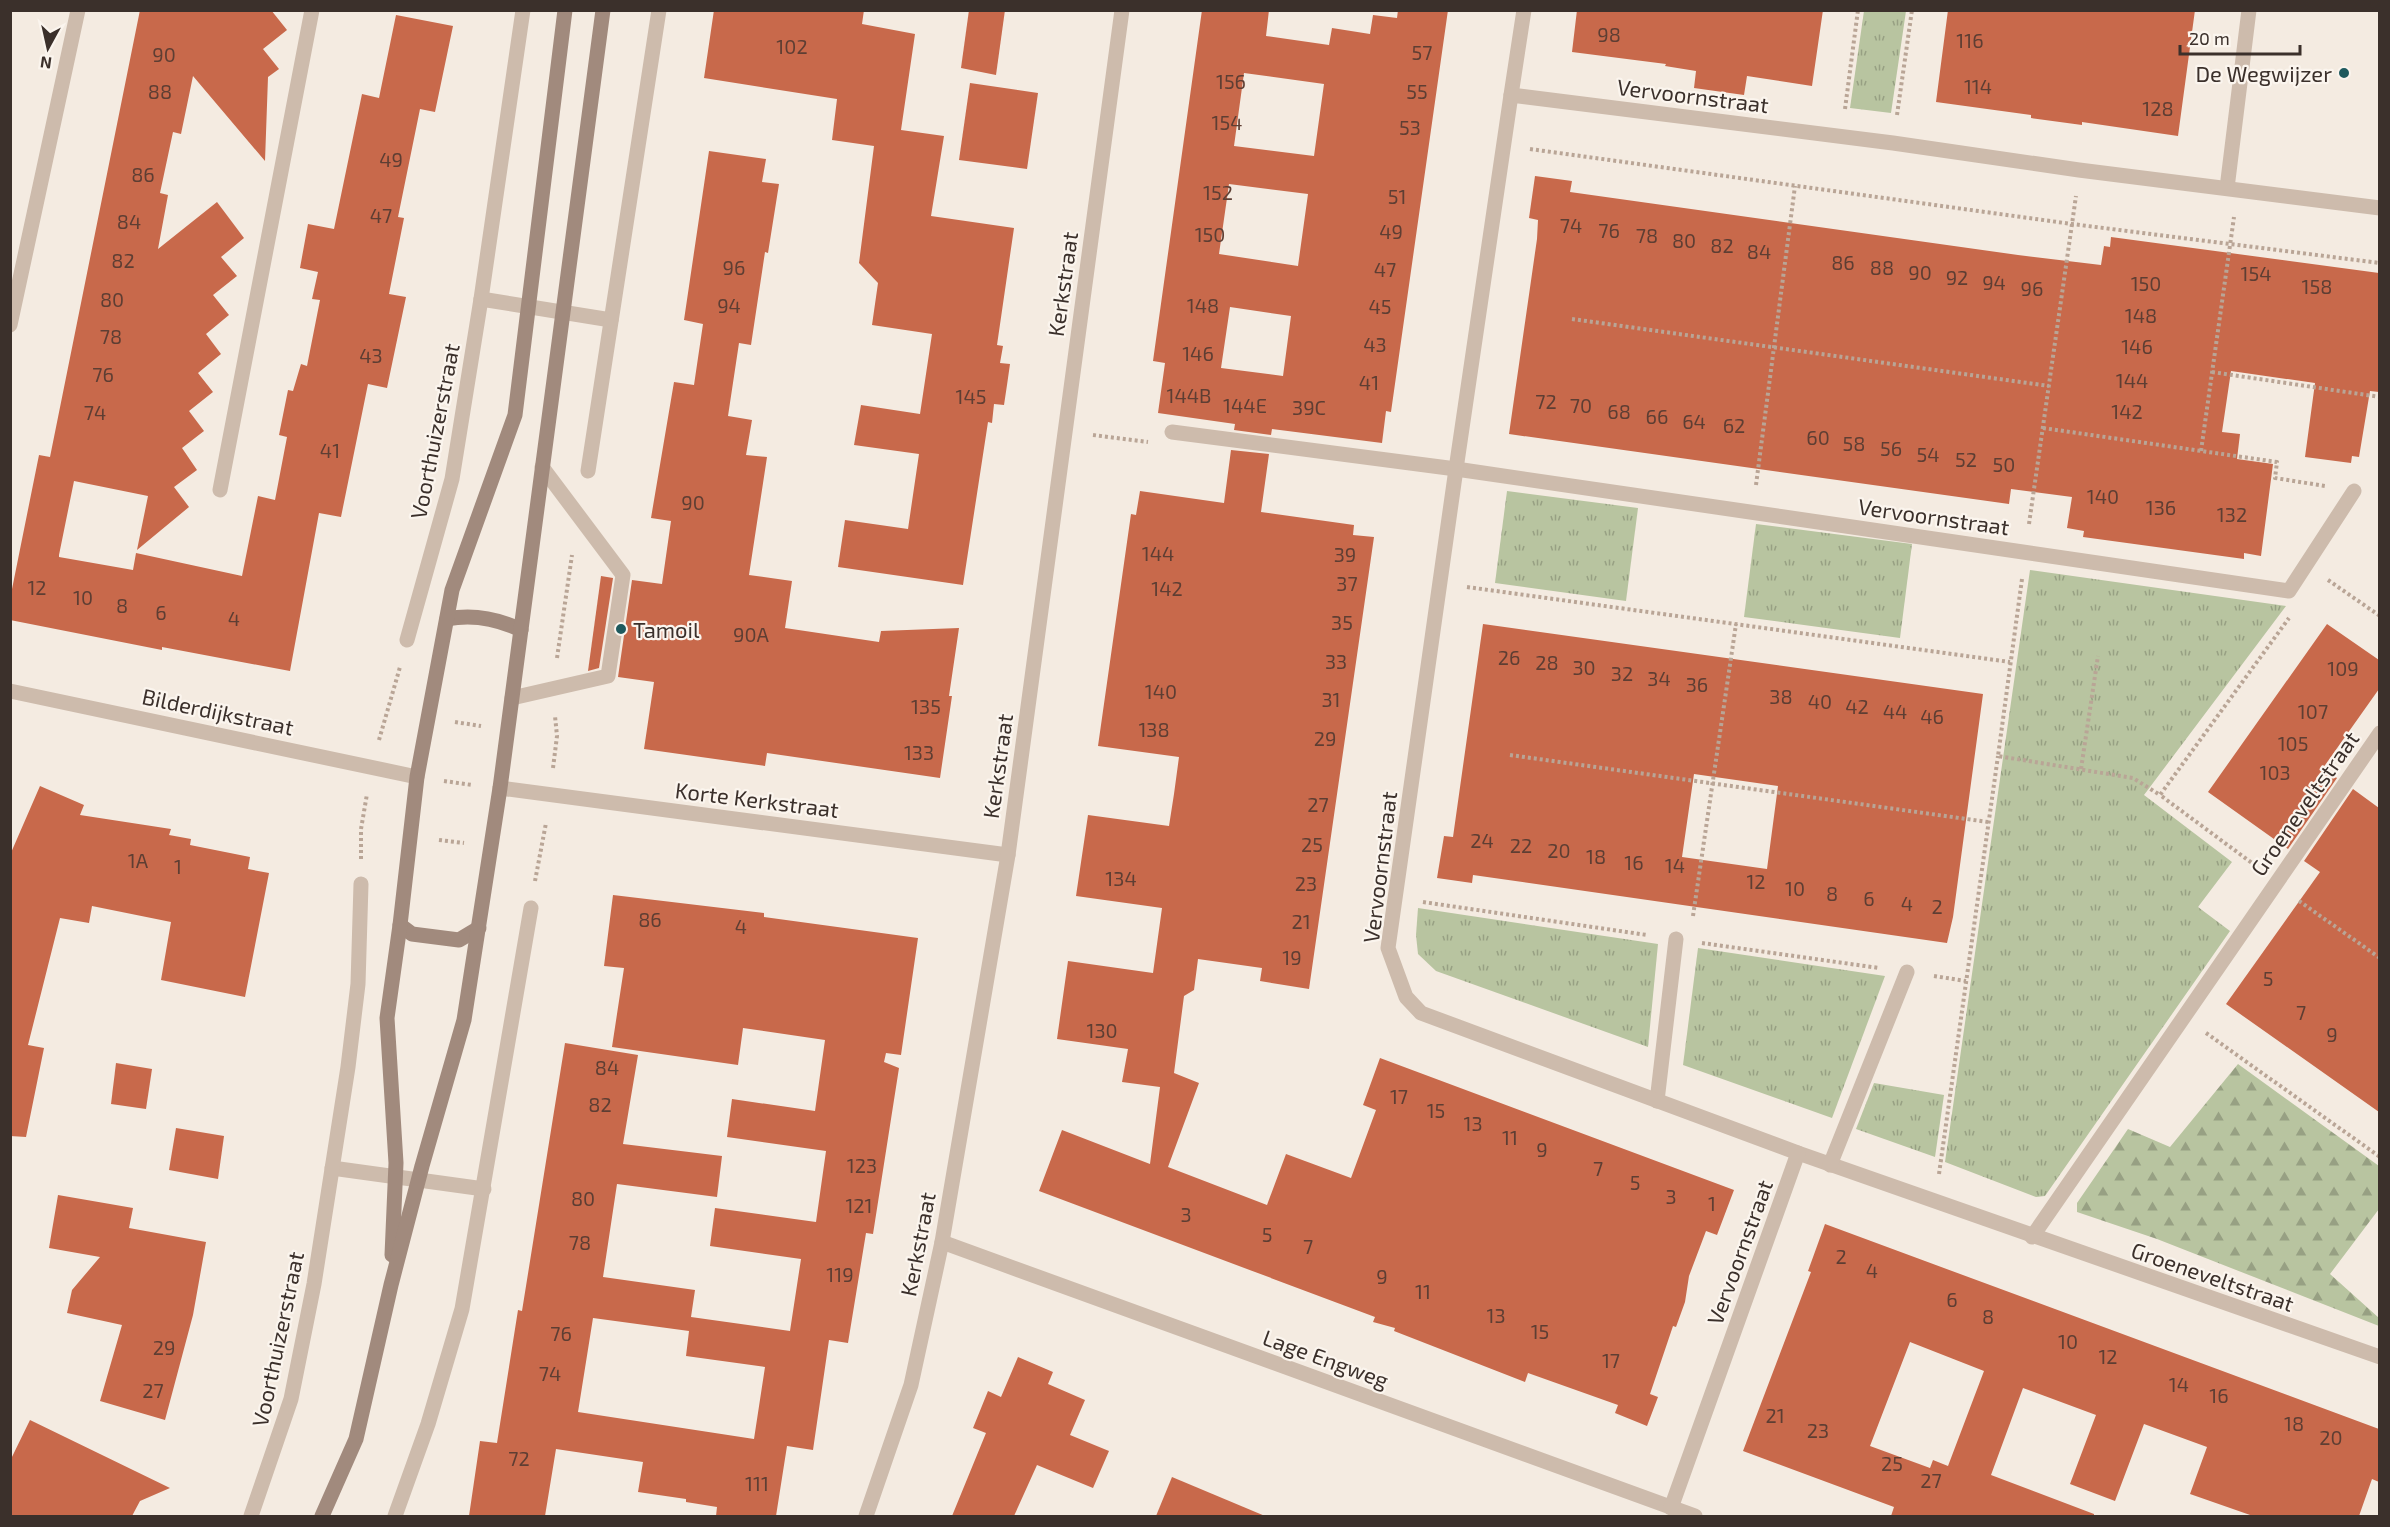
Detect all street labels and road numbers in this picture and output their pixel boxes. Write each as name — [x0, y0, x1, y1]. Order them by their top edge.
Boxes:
street label: Vervoornstraat — [1616, 73, 1770, 117]
street label: Kerkstraat — [1042, 230, 1082, 338]
street label: Voorthuizerstraat — [404, 341, 464, 521]
street label: Vervoornstraat — [1857, 493, 2011, 539]
street label: Bilderdijkstraat — [140, 682, 296, 741]
street label: Kerkstraat — [977, 712, 1017, 820]
street label: Groeneveltstraat — [2245, 726, 2363, 880]
street label: Korte Kerkstraat — [674, 776, 840, 822]
street label: Vervoornstraat — [1357, 790, 1401, 944]
street label: Vervoornstraat — [1701, 1176, 1777, 1328]
street label: Kerkstraat — [894, 1190, 940, 1298]
street label: Groeneveltstraat — [2128, 1236, 2298, 1316]
street label: Voorthuizerstraat — [246, 1249, 308, 1429]
street label: Lage Engweg — [1260, 1323, 1392, 1393]

